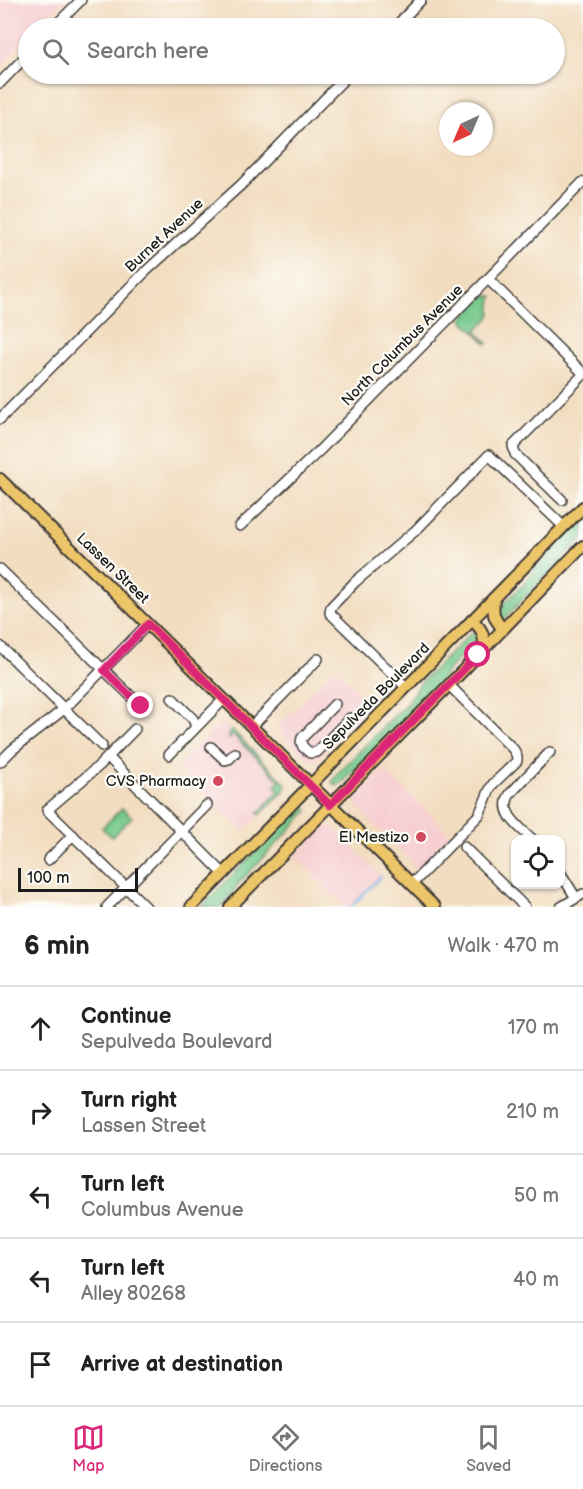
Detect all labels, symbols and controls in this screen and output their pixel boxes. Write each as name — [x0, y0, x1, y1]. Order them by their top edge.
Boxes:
search box — [18, 18, 565, 84]
icon: search — [39, 35, 72, 68]
text: Search here — [87, 38, 209, 65]
north arrow — [439, 102, 493, 156]
street label: Burnet Avenue — [121, 194, 208, 277]
street label: North Columbus Avenue — [338, 281, 467, 410]
street label: Lassen Street — [72, 529, 153, 608]
street label: Sepulveda Boulevard — [319, 639, 434, 754]
route start — [464, 641, 490, 667]
route end — [127, 692, 153, 718]
place label: CVS Pharmacy — [106, 772, 206, 791]
marker: CVS Pharmacy — [211, 774, 225, 788]
place label: El Mestizo — [339, 828, 409, 847]
marker: El Mestizo — [414, 830, 428, 844]
map controls — [511, 835, 565, 889]
button: locate — [511, 835, 565, 889]
scale bar — [18, 865, 138, 892]
text: 100 m — [27, 869, 70, 888]
text: 6 min — [24, 931, 90, 962]
text: Walk · 470 m — [448, 934, 559, 958]
text: Continue — [81, 1003, 171, 1030]
icon: ahead — [24, 1012, 57, 1045]
text: 170 m — [508, 1016, 559, 1040]
text: Sepulveda Boulevard — [81, 1030, 272, 1054]
text: Turn right — [81, 1087, 177, 1114]
icon: right — [24, 1096, 57, 1129]
text: 210 m — [506, 1100, 559, 1124]
text: Lassen Street — [81, 1114, 206, 1138]
text: Turn left — [81, 1171, 165, 1198]
icon: left — [24, 1180, 57, 1213]
text: 50 m — [514, 1184, 559, 1208]
text: Columbus Avenue — [81, 1198, 244, 1222]
text: Turn left — [81, 1255, 165, 1282]
icon: left — [24, 1264, 57, 1297]
text: 40 m — [513, 1268, 559, 1292]
text: Alley 80268 — [81, 1282, 186, 1306]
icon: arrive — [24, 1348, 57, 1381]
text: Arrive at destination — [81, 1351, 283, 1378]
tab: Map — [72, 1421, 105, 1476]
tab: Directions — [249, 1421, 322, 1476]
tab: Saved — [466, 1421, 511, 1476]

